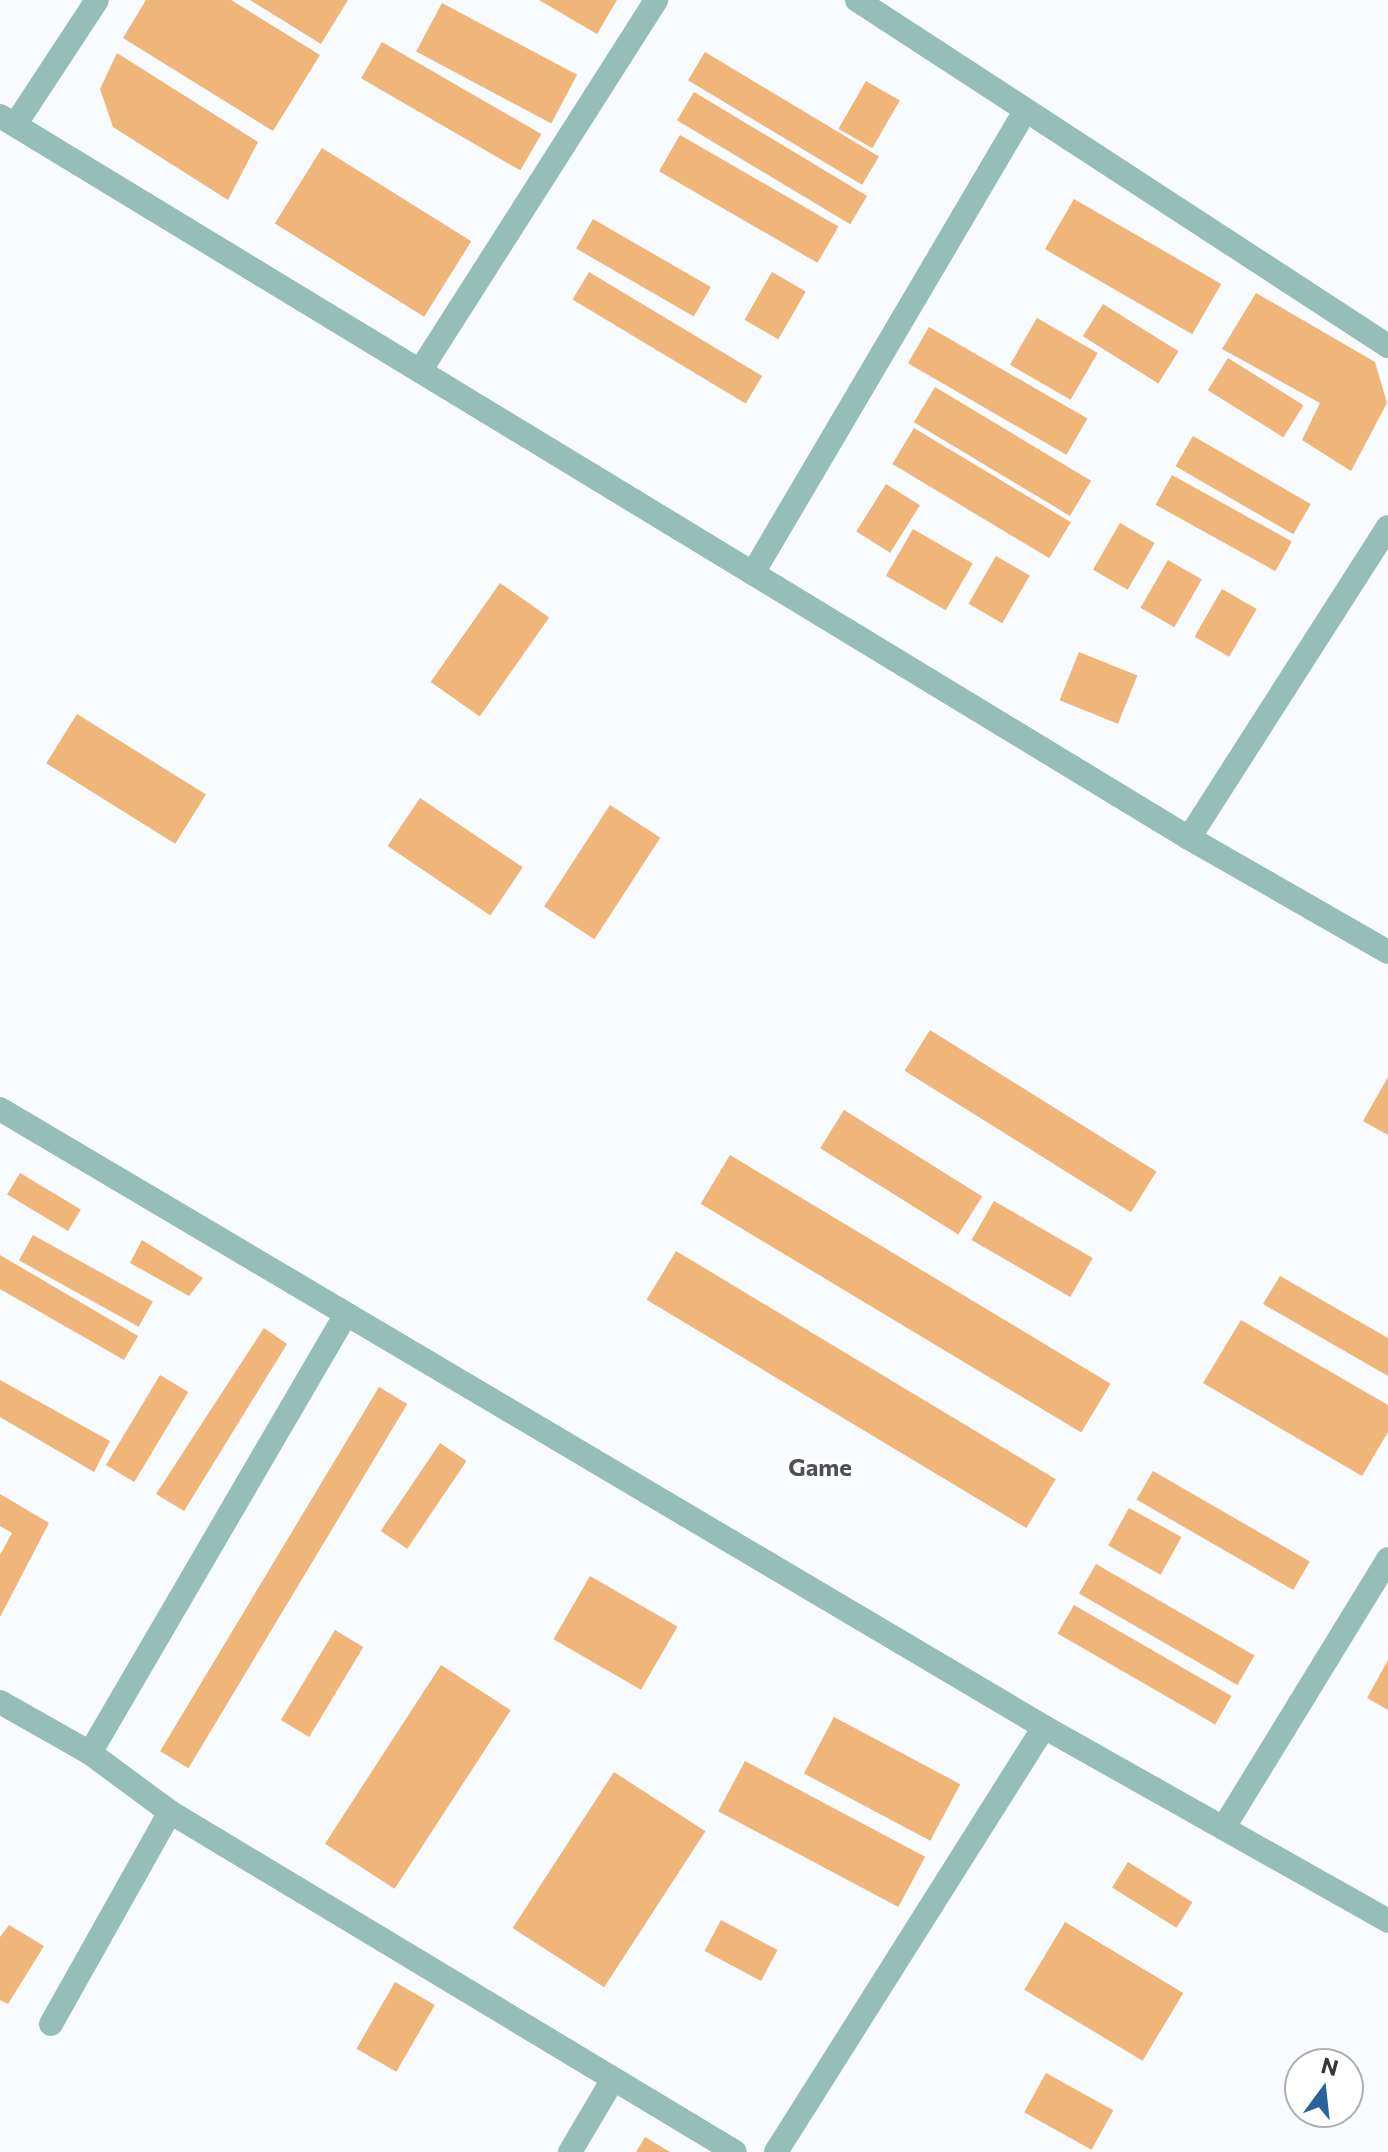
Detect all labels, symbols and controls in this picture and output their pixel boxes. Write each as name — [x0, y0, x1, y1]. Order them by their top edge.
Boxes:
district label: Game — [788, 1453, 852, 1481]
north arrow — [1284, 2048, 1364, 2128]
text: N — [1318, 2051, 1341, 2081]

